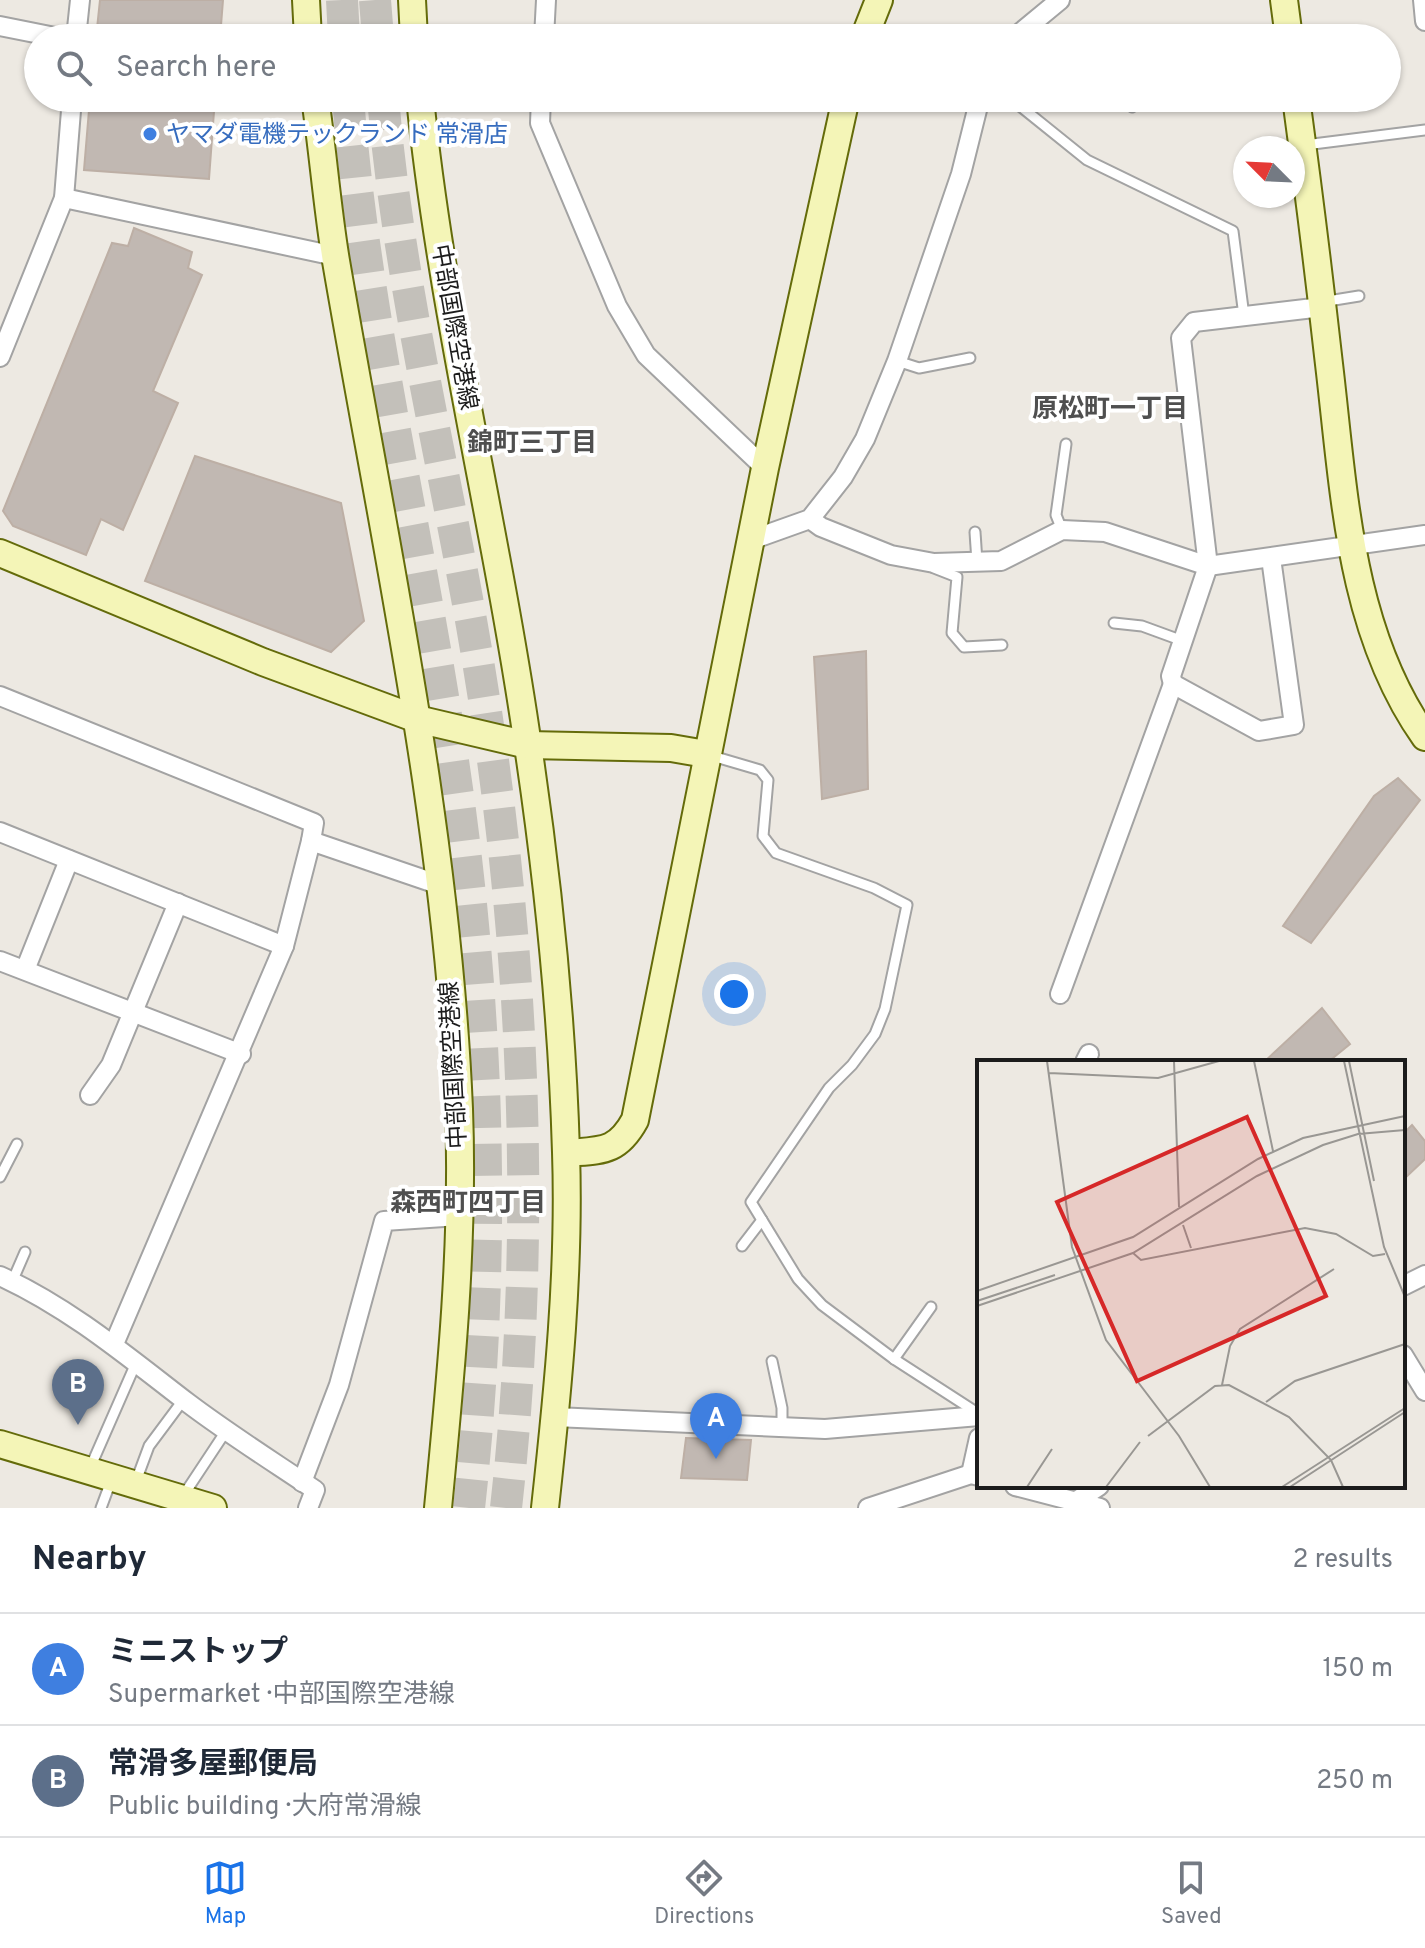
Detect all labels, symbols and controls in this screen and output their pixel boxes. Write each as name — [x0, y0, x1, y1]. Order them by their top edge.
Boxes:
search box — [24, 24, 1401, 112]
icon: search — [52, 46, 96, 90]
text: Search here — [116, 50, 276, 87]
place label: ヤマダ電機テックランド 常滑店 — [166, 121, 508, 151]
marker: ヤマダ電機テックランド 常滑店 — [141, 125, 159, 143]
north arrow — [1233, 136, 1305, 208]
street label: 中部国際空港線 — [424, 242, 482, 413]
district label: 原松町一丁目 — [1032, 394, 1188, 427]
district label: 錦町三丁目 — [467, 428, 597, 461]
your location — [714, 974, 754, 1014]
street label: 中部国際空港線 — [436, 980, 474, 1150]
inset map — [977, 1060, 1405, 1488]
district label: 森西町四丁目 — [390, 1188, 546, 1221]
pin: B — [52, 1359, 104, 1425]
pin: A — [690, 1393, 742, 1459]
text: Nearby — [32, 1539, 147, 1582]
text: 2 results — [1293, 1544, 1393, 1577]
text: ミニストップ — [108, 1635, 288, 1672]
text: A — [49, 1653, 67, 1686]
text: 150 m — [1322, 1653, 1393, 1686]
text: Supermarket · 中部国際空港線 — [108, 1679, 455, 1712]
text: 常滑多屋郵便局 — [108, 1747, 318, 1784]
text: B — [49, 1765, 67, 1798]
text: 250 m — [1316, 1765, 1393, 1798]
text: Public building · 大府常滑線 — [108, 1791, 422, 1824]
tab: Map — [203, 1856, 247, 1931]
tab: Directions — [654, 1856, 754, 1931]
tab: Saved — [1161, 1856, 1222, 1931]

